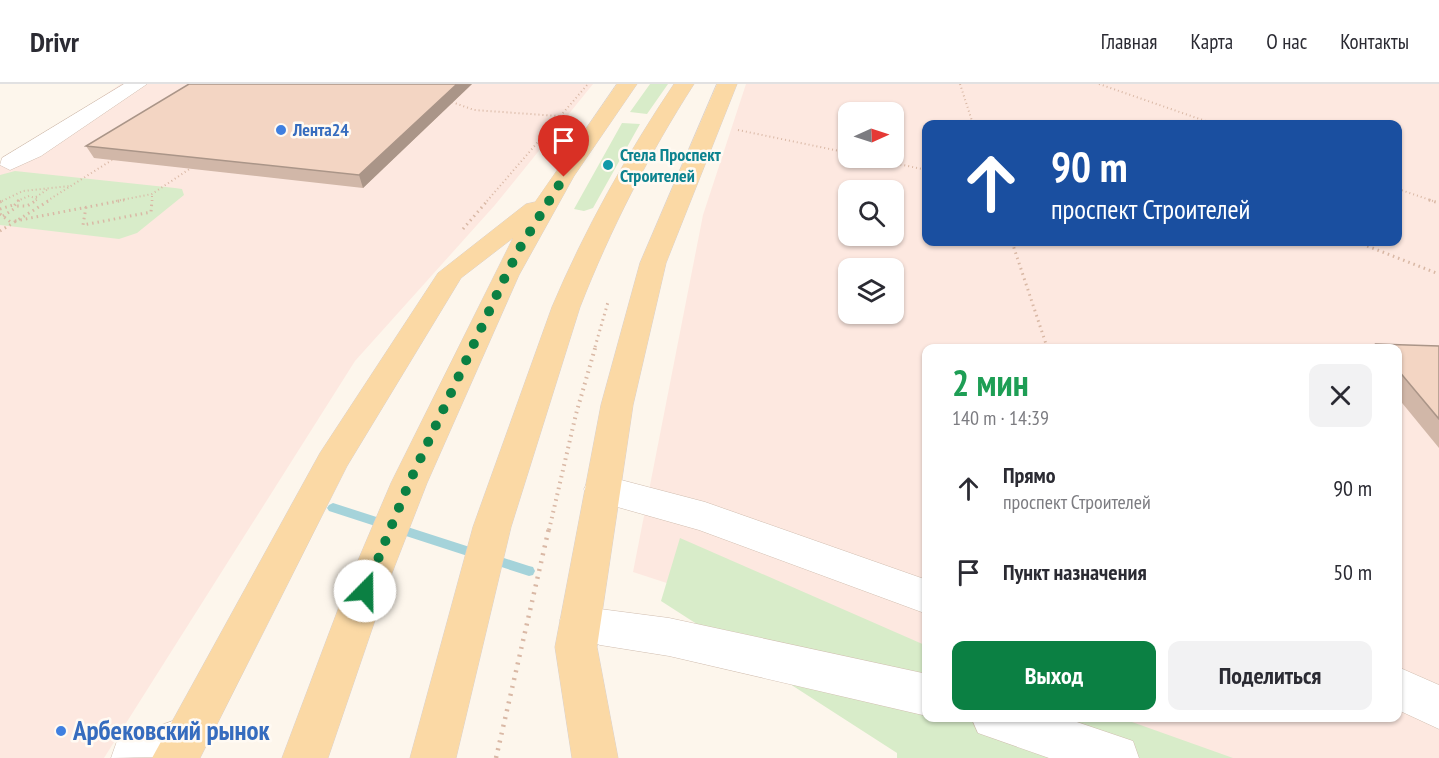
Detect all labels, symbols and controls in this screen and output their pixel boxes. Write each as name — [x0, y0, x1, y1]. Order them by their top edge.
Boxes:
text: Drivr — [30, 23, 79, 60]
text: Главная — [1101, 28, 1157, 55]
text: Карта — [1190, 28, 1233, 55]
text: О нас — [1266, 28, 1307, 55]
text: Контакты — [1340, 28, 1409, 55]
north arrow — [838, 102, 904, 168]
map controls — [838, 102, 904, 324]
pin — [538, 115, 589, 177]
place label: Лента24 — [292, 118, 349, 141]
marker: Лента24 — [274, 123, 288, 137]
icon: arrive — [547, 124, 580, 157]
text: 90 m — [1051, 139, 1128, 194]
place label: Стела Проспект Строителей — [620, 143, 722, 187]
icon: ahead — [952, 144, 1030, 222]
marker: Стела Проспект Строителей — [601, 158, 615, 172]
button: search — [838, 180, 904, 246]
text: проспект Строителей — [1051, 192, 1250, 226]
button: layers — [838, 258, 904, 324]
text: 2 мин — [952, 359, 1029, 406]
button: close — [1309, 364, 1372, 427]
text: 140 m · 14:39 — [952, 405, 1049, 431]
text: Прямо — [1003, 461, 1056, 489]
icon: ahead — [952, 472, 985, 505]
text: 90 m — [1333, 474, 1372, 502]
text: проспект Строителей — [1003, 489, 1151, 515]
icon: arrive — [952, 556, 985, 589]
text: Пункт назначения — [1003, 558, 1147, 586]
text: 50 m — [1333, 558, 1372, 586]
position arrow — [333, 559, 397, 623]
button: Выход — [952, 641, 1156, 710]
button: Поделиться — [1168, 641, 1372, 710]
place label: Арбековский рынок — [72, 713, 271, 747]
marker: Арбековский рынок — [54, 724, 68, 738]

